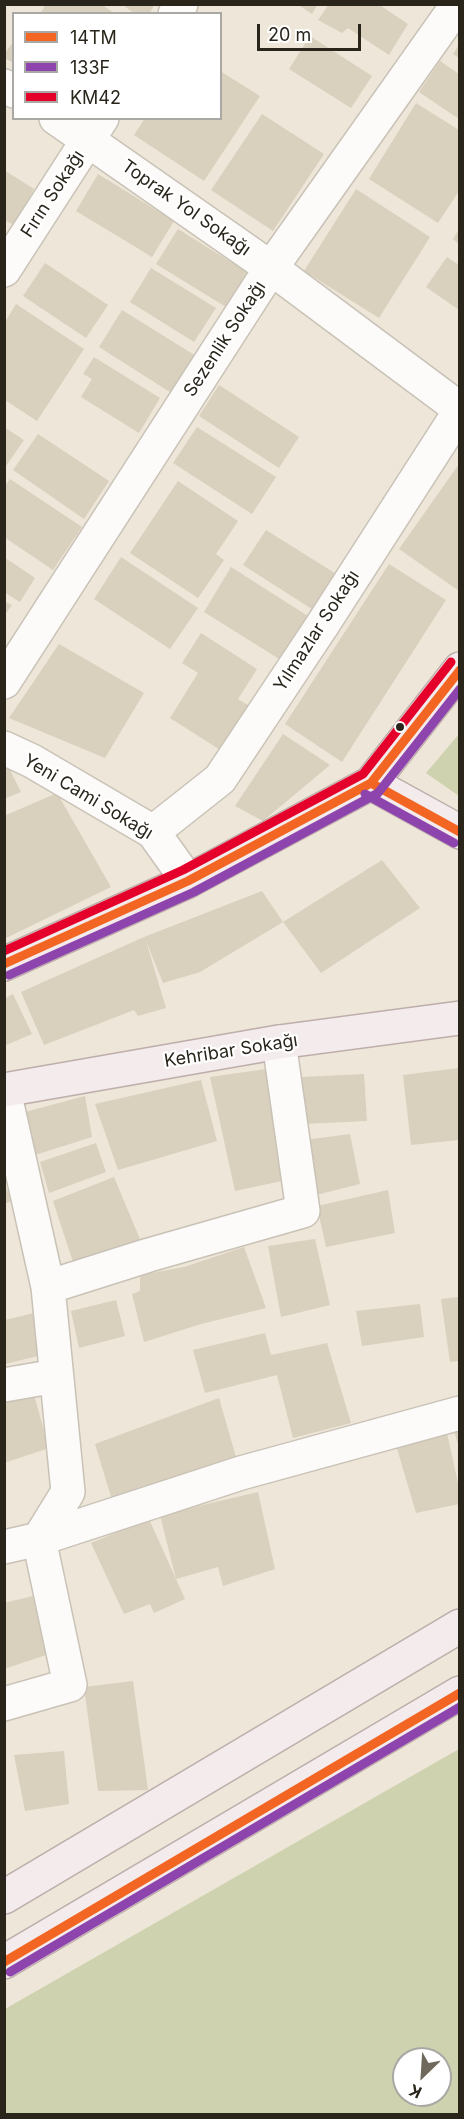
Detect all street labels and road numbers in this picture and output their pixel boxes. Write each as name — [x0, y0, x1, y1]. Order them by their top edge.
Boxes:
street label: Fırın Sokağı — [17, 146, 89, 242]
street label: Toprak Yol Sokağı — [117, 155, 255, 261]
street label: Sezenlik Sokağı — [179, 277, 271, 401]
street label: Yılmazlar Sokağı — [270, 566, 364, 696]
street label: Yeni Cami Sokağı — [19, 750, 157, 844]
street label: Kehribar Sokağı — [163, 1030, 299, 1072]

